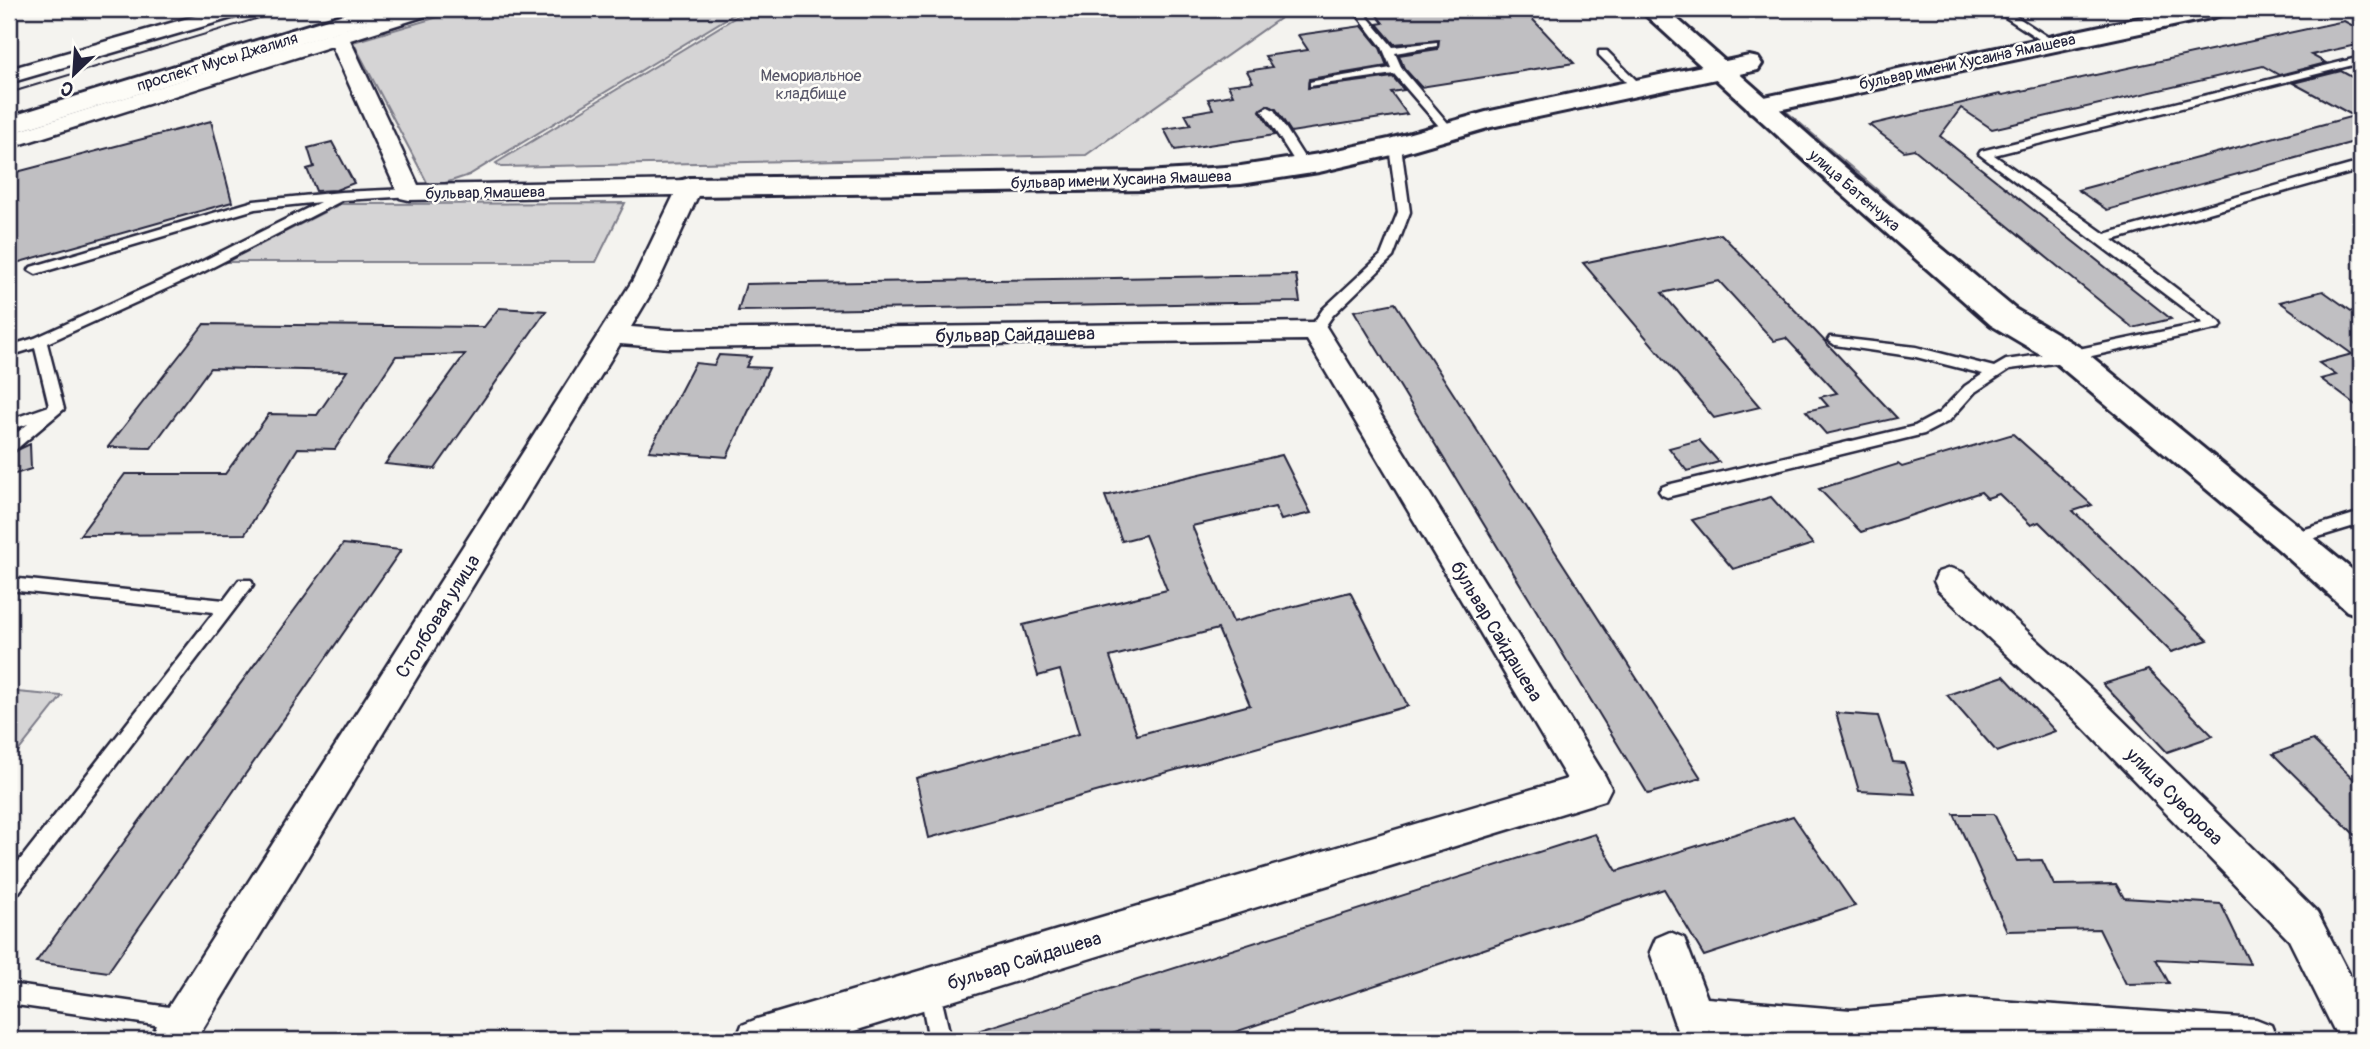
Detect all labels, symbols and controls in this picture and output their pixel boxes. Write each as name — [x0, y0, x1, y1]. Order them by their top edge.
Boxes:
street label: проспект Мусы Джалиля — [134, 28, 300, 96]
street label: бульвар имени Хусаина Ямашева — [1857, 29, 2077, 95]
north arrow — [38, 38, 108, 108]
park label: Мемориальное кладбище — [761, 66, 862, 104]
text: С — [57, 75, 78, 102]
street label: улица Батенчука — [1804, 145, 1904, 236]
street label: бульвар имени Хусаина Ямашева — [1010, 166, 1232, 194]
street label: бульвар Ямашева — [425, 182, 545, 204]
street label: бульвар Сайдашева — [935, 322, 1095, 348]
street label: Столбовая улица — [390, 550, 485, 683]
street label: бульвар Сайдашева — [1445, 557, 1548, 706]
street label: улица Суворова — [2120, 742, 2228, 851]
street label: бульвар Сайдашева — [944, 926, 1104, 996]

